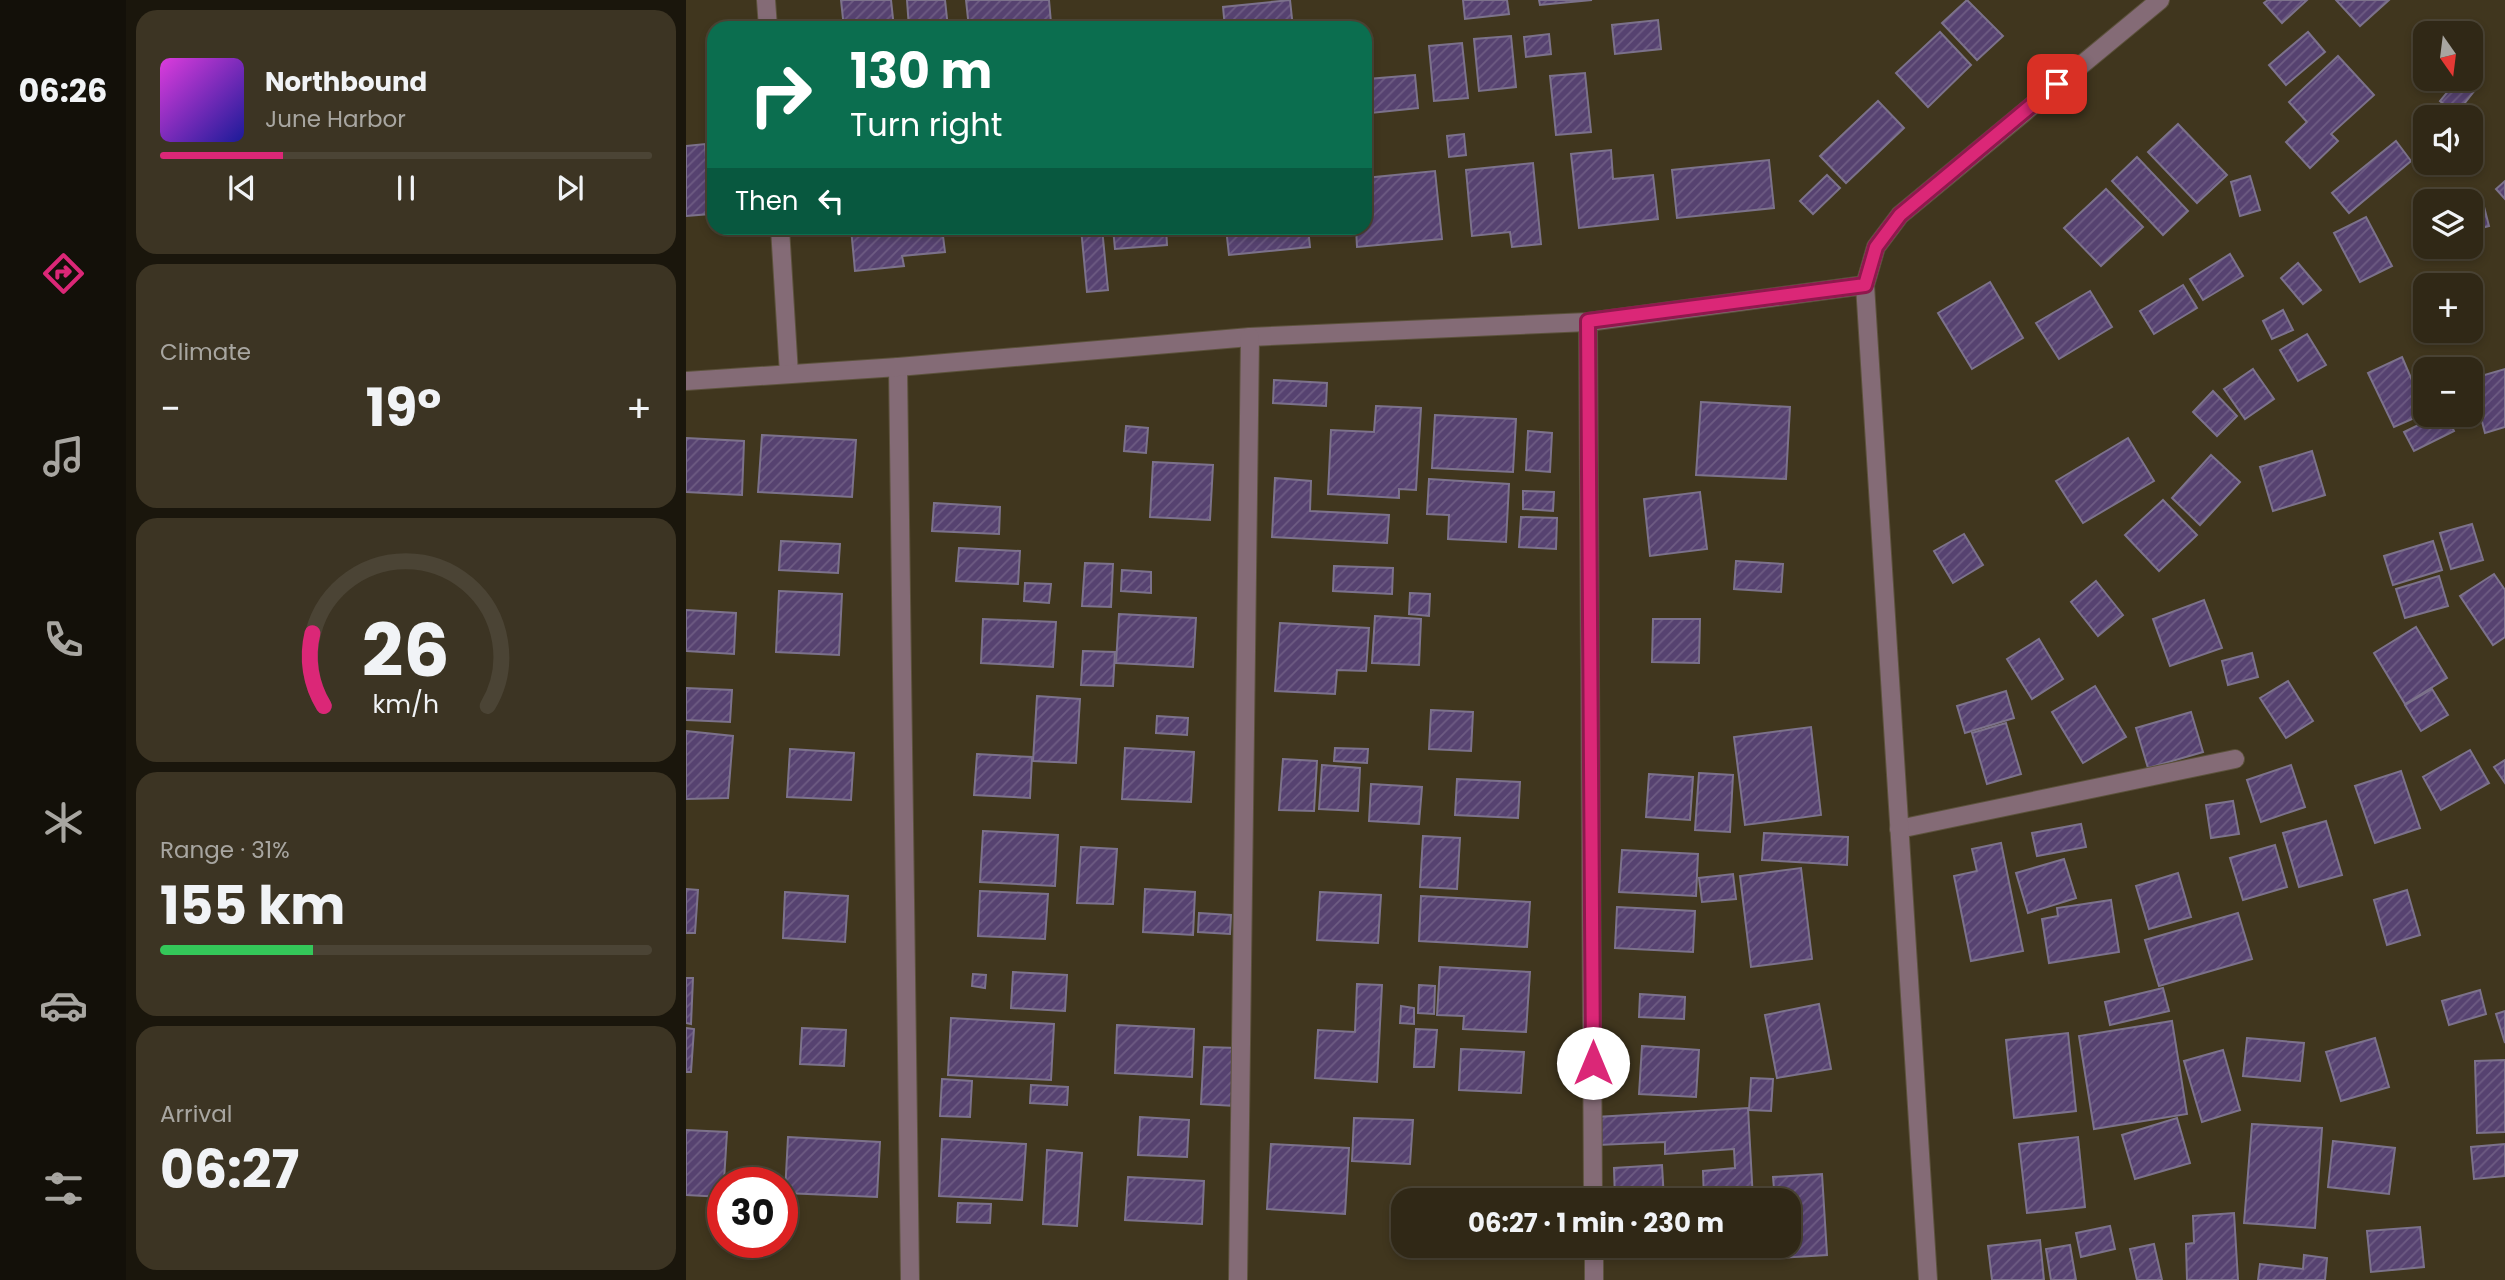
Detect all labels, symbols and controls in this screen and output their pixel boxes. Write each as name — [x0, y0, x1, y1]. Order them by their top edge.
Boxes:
north arrow — [2413, 21, 2483, 91]
map controls — [2413, 21, 2483, 427]
text: 130 m — [850, 37, 992, 105]
icon: right — [735, 49, 826, 140]
pin — [2027, 54, 2087, 114]
text: Northbound — [265, 64, 427, 100]
icon: arrive — [2038, 65, 2076, 103]
text: 06:26 — [19, 68, 108, 113]
text: Turn right — [850, 102, 1002, 147]
text: June Harbor — [265, 103, 406, 135]
button: sound — [2413, 105, 2483, 175]
icon: previous — [223, 169, 261, 207]
icon: pause — [387, 169, 425, 207]
icon: next — [551, 169, 589, 207]
icon: left — [812, 182, 850, 220]
text: Then — [735, 183, 798, 219]
button: layers — [2413, 189, 2483, 259]
icon: directions — [39, 249, 88, 298]
button: + — [2413, 273, 2483, 343]
text: Climate — [160, 336, 251, 368]
button: − — [2413, 357, 2483, 427]
text: 19° — [366, 371, 441, 444]
text: − — [160, 382, 181, 435]
text: + — [626, 382, 652, 435]
icon: music — [39, 432, 88, 481]
text: 26 — [362, 600, 450, 701]
icon: phone — [39, 615, 88, 664]
text: km/h — [373, 687, 439, 722]
icon: climate — [39, 798, 88, 847]
text: Range · 31% — [160, 834, 290, 866]
text: 155 km — [160, 869, 345, 942]
icon: car — [39, 981, 88, 1030]
position arrow — [1556, 1026, 1630, 1100]
text: Arrival — [160, 1098, 232, 1130]
text: 06:27 — [160, 1133, 299, 1206]
icon: filters — [39, 1164, 88, 1213]
speed limit sign: 30 — [707, 1167, 798, 1258]
text: 06:27 · 1 min · 230 m — [1468, 1205, 1724, 1241]

